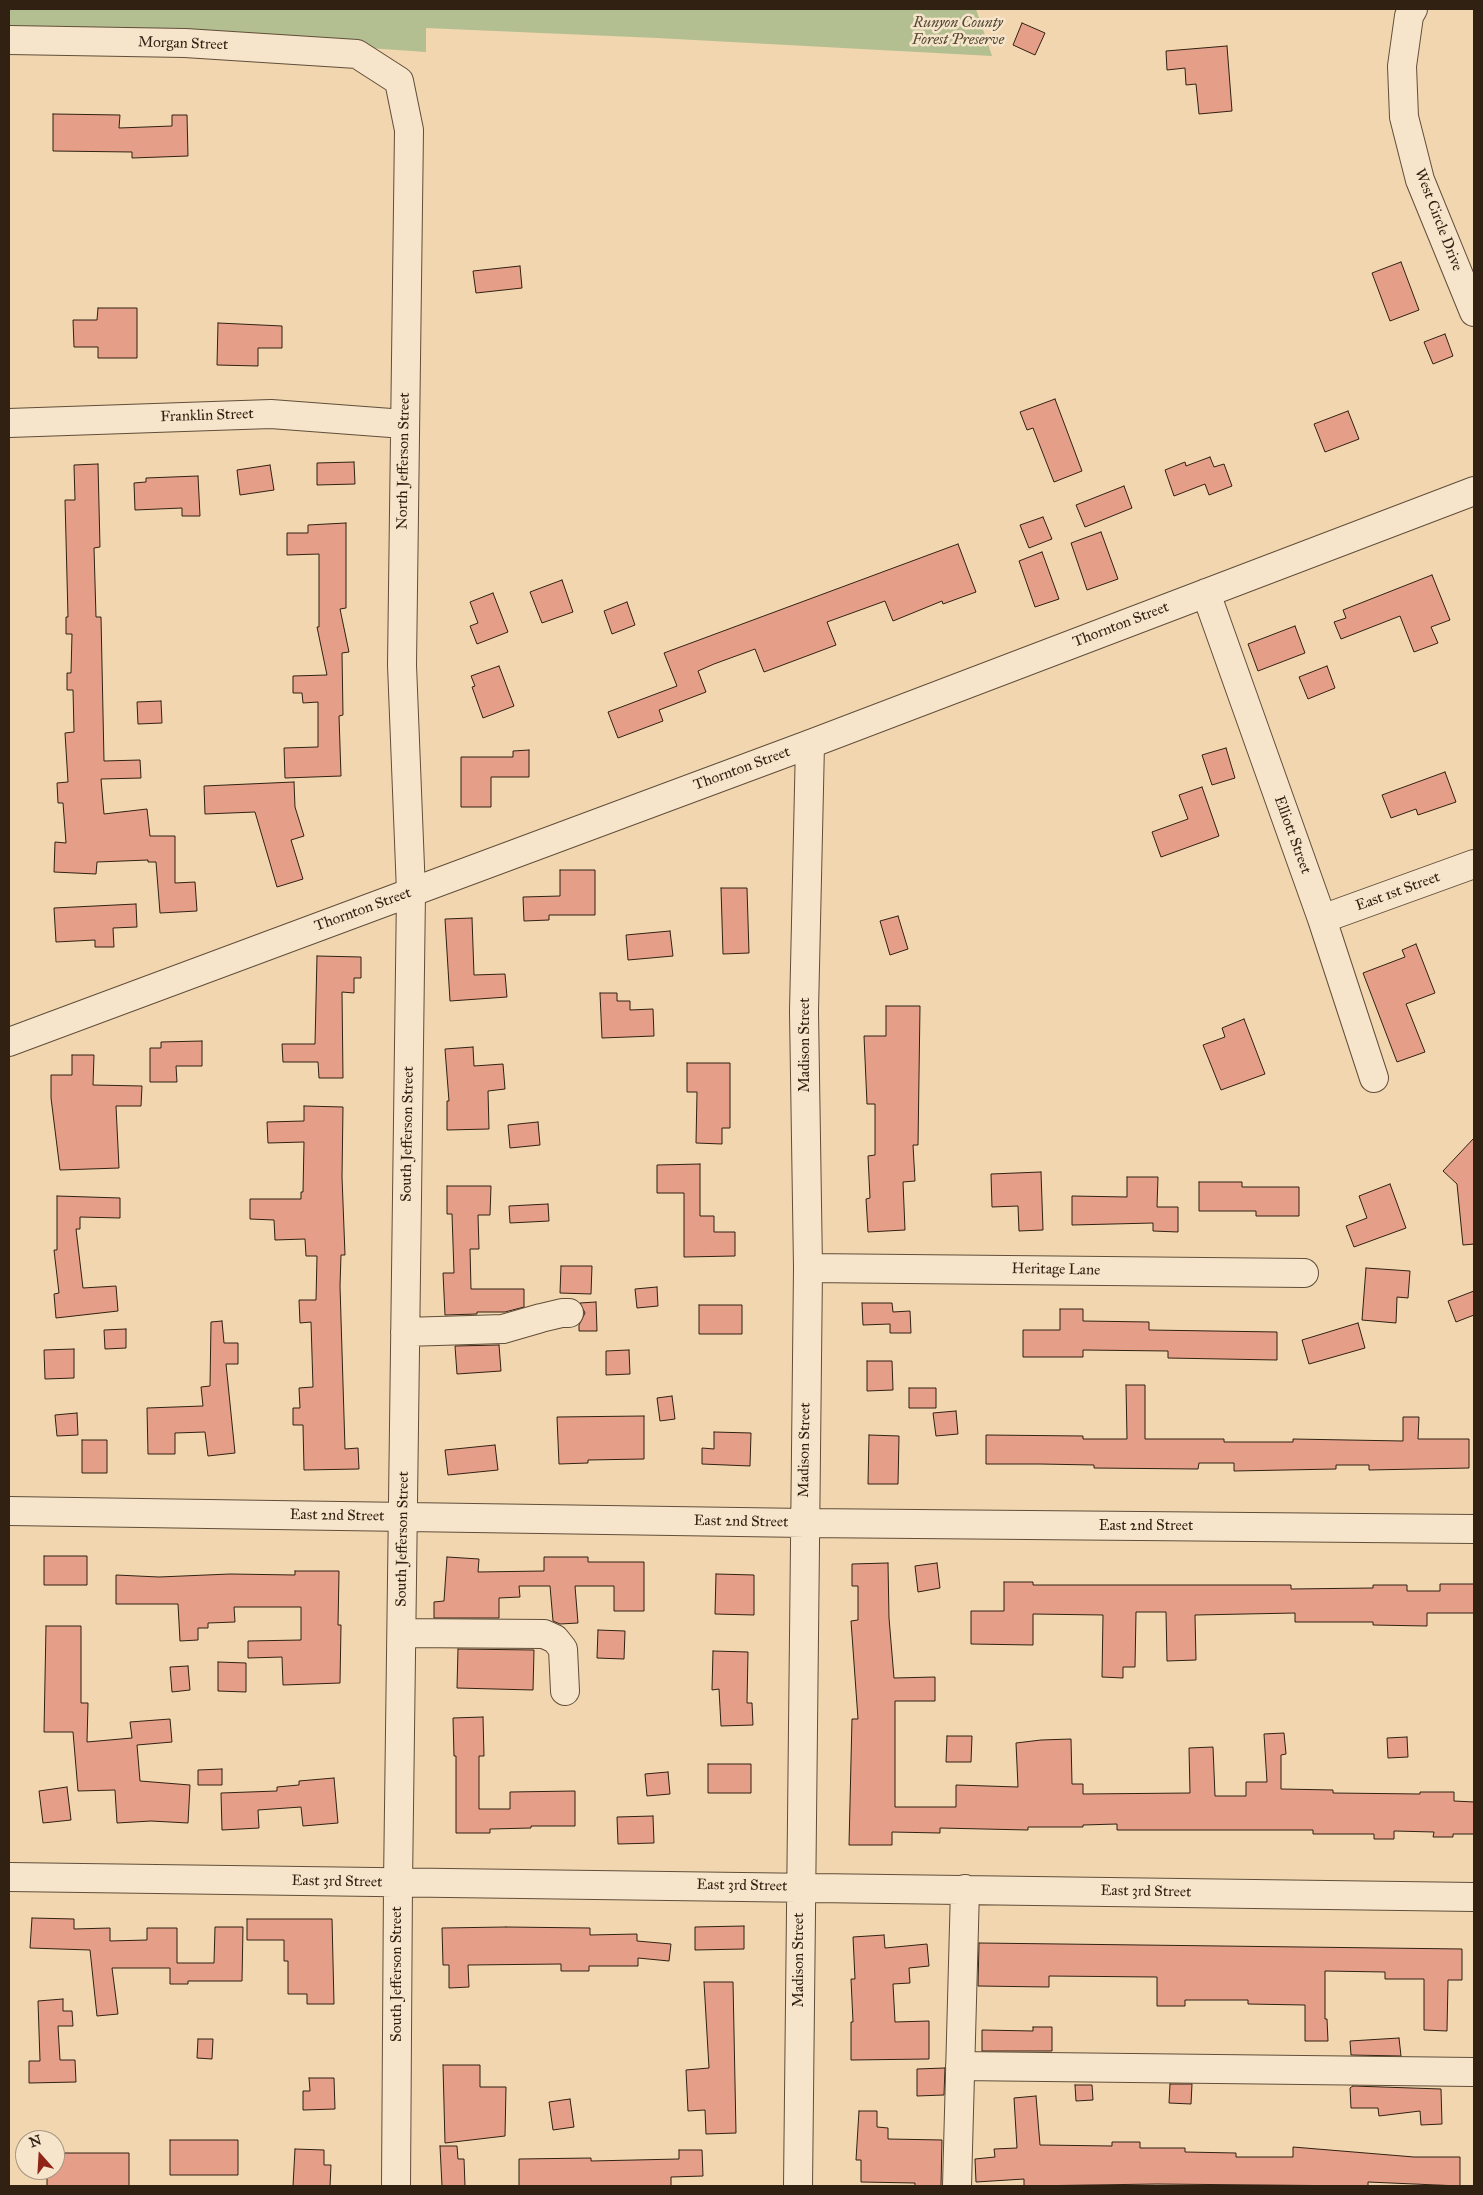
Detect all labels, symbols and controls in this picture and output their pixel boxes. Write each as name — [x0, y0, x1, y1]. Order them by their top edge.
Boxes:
park label: Runyon County Forest Preserve — [912, 14, 1004, 49]
street label: Morgan Street — [137, 33, 229, 55]
street label: West Circle Drive — [1410, 166, 1466, 274]
street label: North Jefferson Street — [394, 392, 414, 530]
street label: Franklin Street — [160, 405, 254, 427]
street label: Thornton Street — [1070, 598, 1172, 652]
street label: Thornton Street — [691, 743, 793, 795]
street label: Elliott Street — [1270, 794, 1314, 876]
street label: East 1st Street — [1353, 868, 1443, 916]
street label: Thornton Street — [312, 884, 414, 936]
street label: Madison Street — [796, 997, 814, 1093]
street label: South Jefferson Street — [398, 1066, 418, 1202]
street label: Heritage Lane — [1012, 1260, 1100, 1280]
street label: Madison Street — [795, 1402, 815, 1498]
street label: South Jefferson Street — [393, 1471, 413, 1607]
street label: East 2nd Street — [290, 1506, 384, 1526]
street label: East 2nd Street — [694, 1512, 788, 1532]
street label: East 2nd Street — [1099, 1517, 1193, 1535]
street label: East 3rd Street — [292, 1872, 382, 1892]
street label: East 3rd Street — [697, 1876, 787, 1896]
street label: East 3rd Street — [1101, 1882, 1191, 1902]
street label: South Jefferson Street — [388, 1906, 406, 2042]
street label: Madison Street — [790, 1912, 808, 2008]
north arrow — [15, 2130, 65, 2180]
text: N — [27, 2131, 44, 2151]

